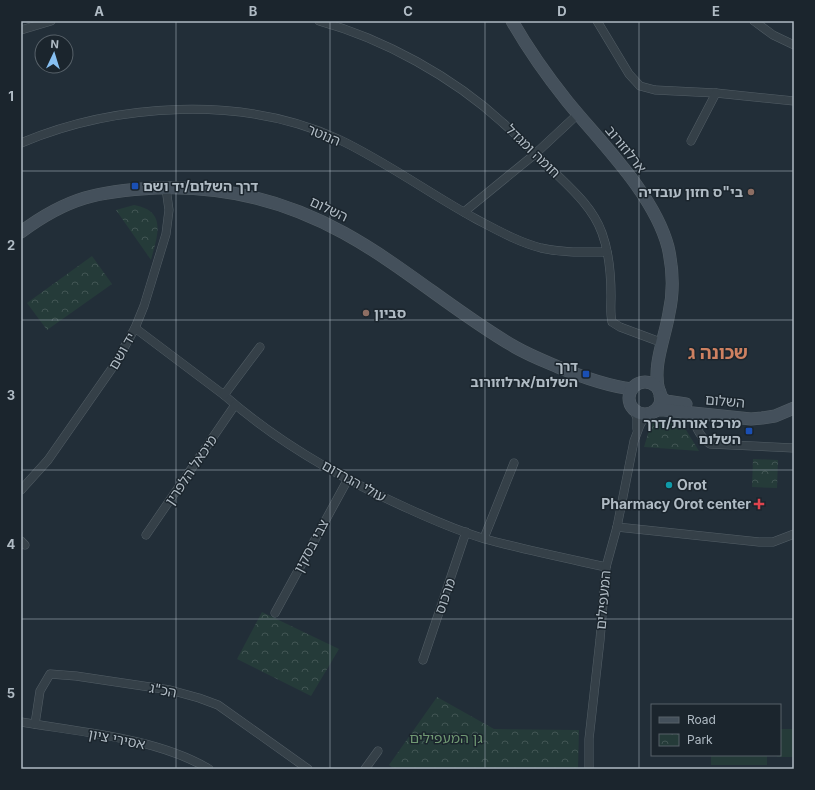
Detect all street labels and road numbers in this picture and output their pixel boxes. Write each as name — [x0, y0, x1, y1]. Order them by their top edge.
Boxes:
street label: הנוטר — [305, 120, 343, 149]
street label: חומה ומגדל — [503, 121, 564, 181]
street label: ארלוזורוב — [602, 122, 651, 176]
street label: השלום — [308, 192, 351, 225]
street label: יד ושם — [104, 329, 139, 372]
street label: השלום — [704, 390, 746, 411]
street label: מיכאל הלפרין — [161, 431, 220, 508]
street label: עולי הגרדום — [319, 456, 389, 505]
street label: צבי בסקין — [290, 516, 332, 575]
street label: המעפילים — [591, 570, 614, 630]
street label: מרכוס — [431, 576, 459, 616]
street label: הכ"ג — [148, 679, 178, 701]
street label: אסירי ציון — [87, 725, 147, 752]

